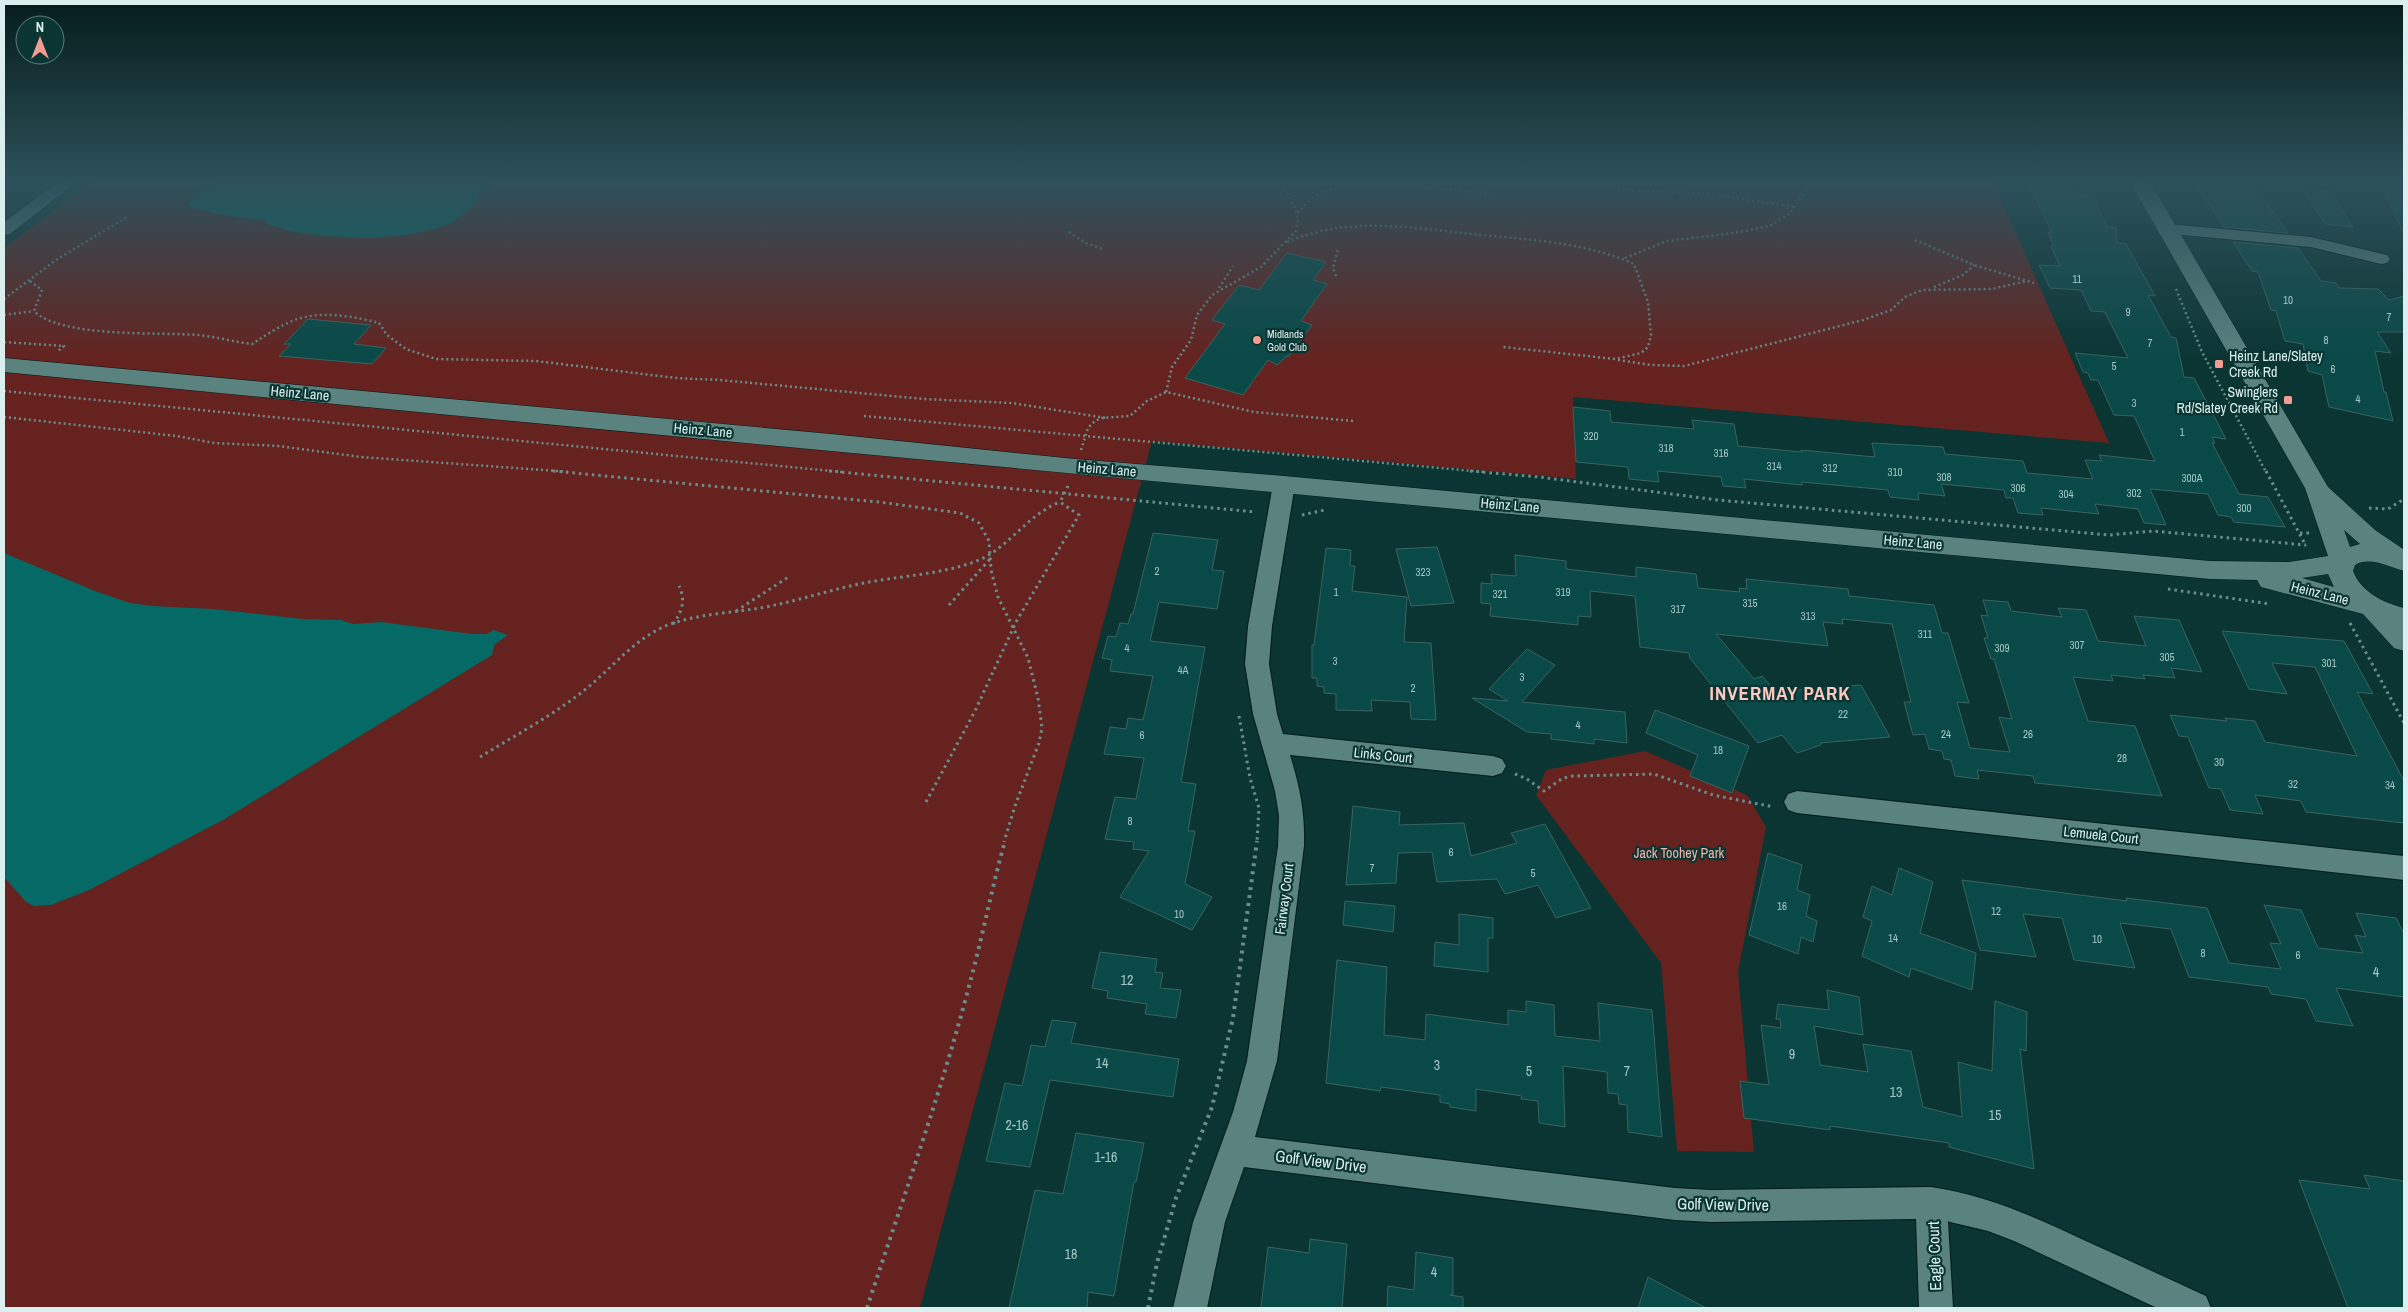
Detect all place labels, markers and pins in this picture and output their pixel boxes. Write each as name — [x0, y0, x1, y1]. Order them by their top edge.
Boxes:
place label: Midlands Gold Club — [1267, 327, 1307, 354]
marker: Midlands Gold Club — [1251, 334, 1263, 346]
place label: Heinz Lane/Slatey Creek Rd — [2229, 347, 2323, 381]
marker: Heinz Lane/Slatey Creek Rd — [2213, 358, 2225, 370]
place label: Swinglers Rd/Slatey Creek Rd — [2177, 383, 2278, 417]
marker: Swinglers Rd/Slatey Creek Rd — [2282, 394, 2294, 406]

